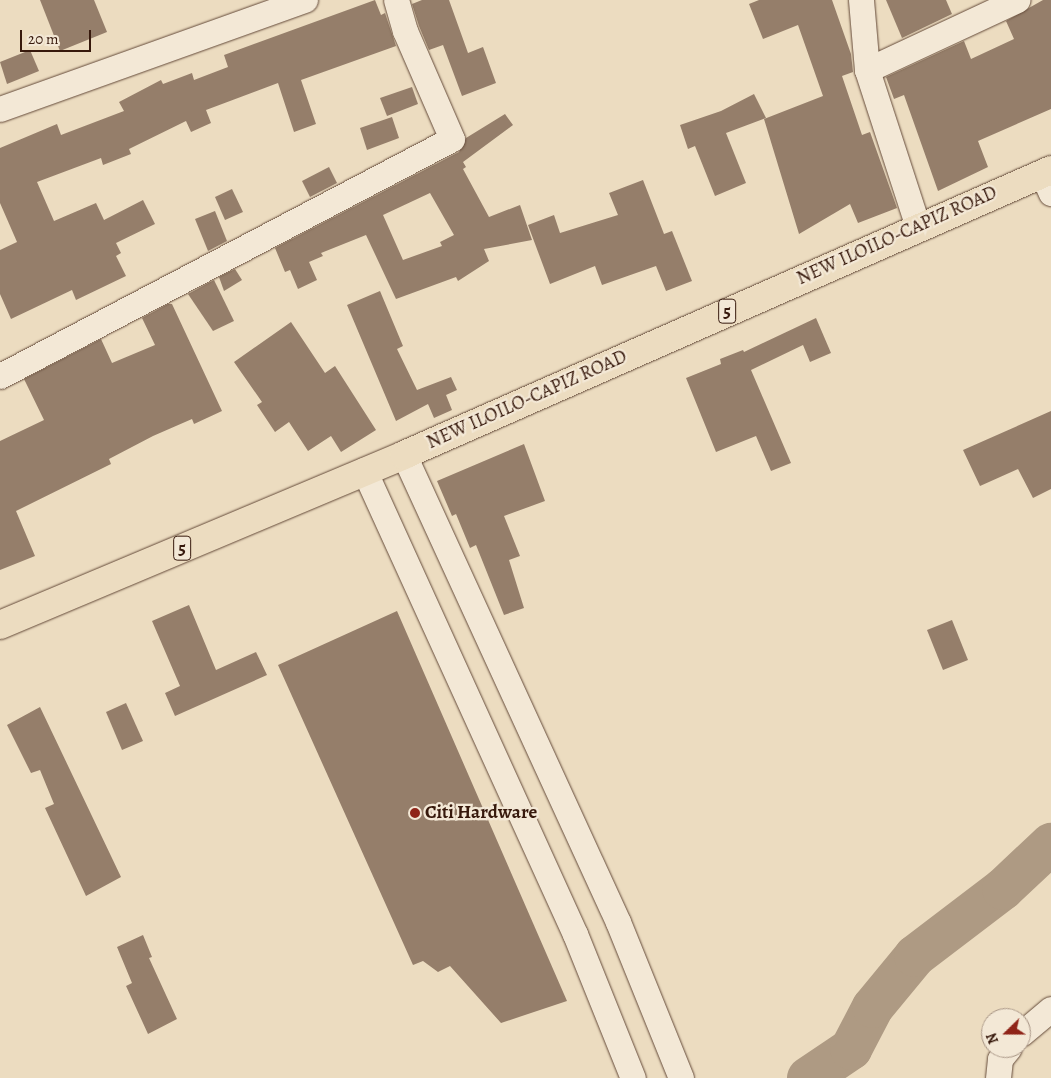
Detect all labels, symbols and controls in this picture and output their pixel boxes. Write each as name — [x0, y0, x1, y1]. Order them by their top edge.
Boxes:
scale bar — [22, 20, 94, 52]
text: 20 m — [28, 29, 59, 49]
street label: NEW ILOILO-CAPIZ ROAD — [793, 182, 1001, 290]
road number: 5 — [717, 296, 737, 326]
street label: NEW ILOILO-CAPIZ ROAD — [423, 346, 631, 454]
road number: 5 — [172, 532, 192, 564]
place label: Citi Hardware — [425, 802, 537, 824]
marker: Citi Hardware — [409, 807, 421, 819]
north arrow — [981, 1008, 1031, 1058]
text: N — [982, 1030, 1003, 1047]

